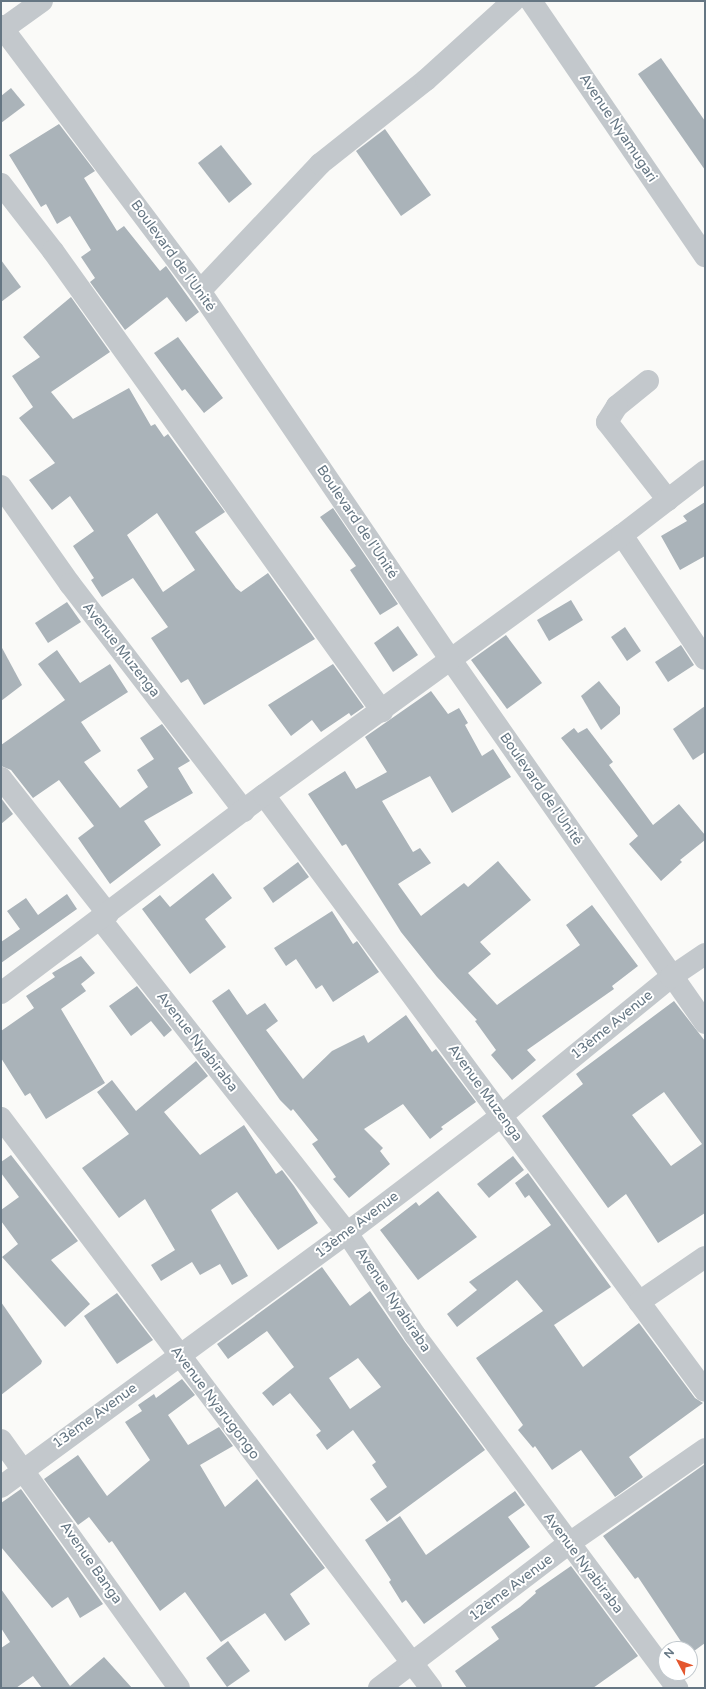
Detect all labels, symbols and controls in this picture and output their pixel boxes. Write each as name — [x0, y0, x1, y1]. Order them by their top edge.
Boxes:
street label: Avenue Nyamugari — [576, 71, 660, 185]
street label: Boulevard de l'Unité — [127, 197, 219, 315]
street label: Boulevard de l'Unité — [313, 462, 401, 582]
street label: Avenue Muzenga — [79, 599, 163, 701]
street label: Boulevard de l'Unité — [496, 730, 586, 848]
street label: 13ème Avenue — [568, 987, 656, 1063]
street label: Avenue Nyabiraba — [153, 989, 241, 1095]
street label: Avenue Muzenga — [444, 1041, 526, 1145]
street label: 13ème Avenue — [312, 1188, 402, 1262]
street label: Avenue Nyabiraba — [352, 1245, 434, 1355]
street label: Avenue Nyarugongo — [167, 1343, 263, 1463]
street label: 13ème Avenue — [50, 1380, 140, 1452]
street label: Avenue Nyabiraba — [539, 1509, 627, 1617]
street label: Avenue Banga — [56, 1519, 126, 1607]
street label: 12ème Avenue — [466, 1551, 556, 1625]
north arrow — [658, 1641, 698, 1681]
text: N — [662, 1646, 677, 1661]

